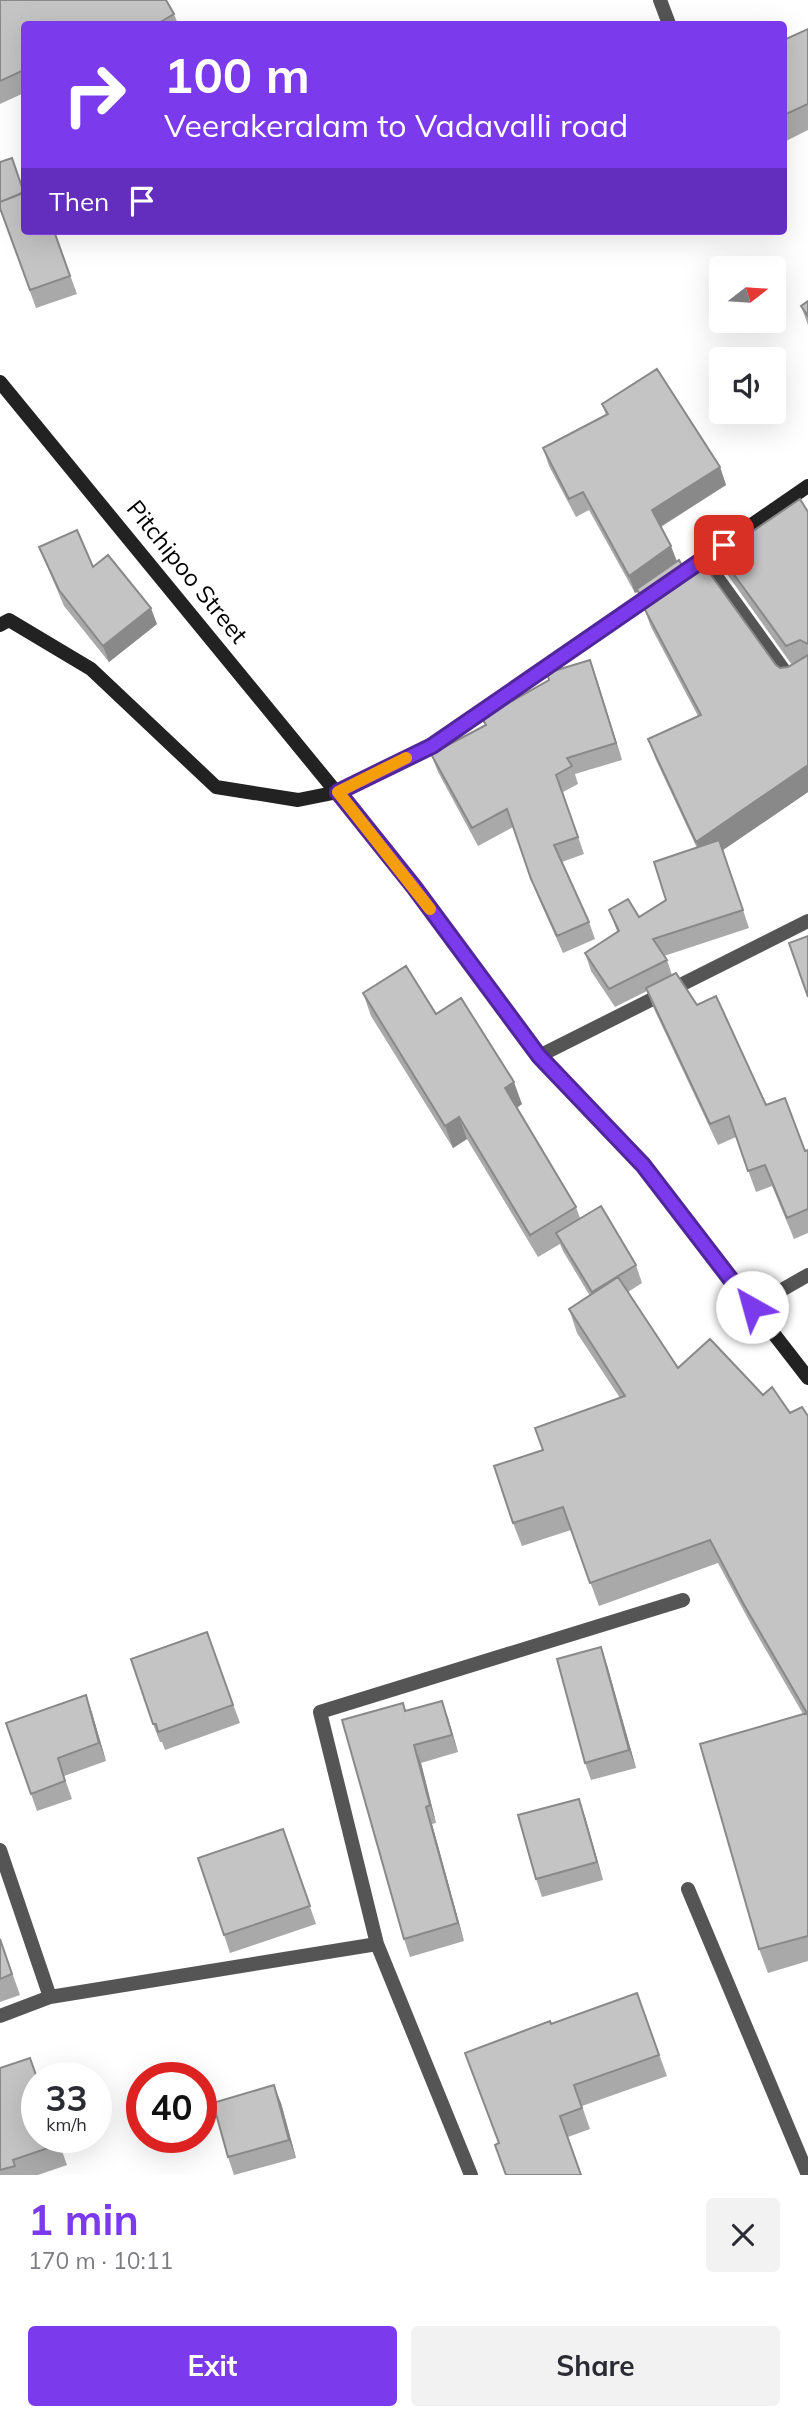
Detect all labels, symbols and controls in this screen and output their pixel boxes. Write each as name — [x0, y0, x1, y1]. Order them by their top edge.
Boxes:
text: 100 m — [164, 44, 310, 105]
icon: right — [49, 49, 140, 140]
text: Veerakeralam to Vadavalli road — [164, 105, 628, 145]
icon: arrive — [123, 182, 161, 220]
text: Then — [49, 185, 109, 218]
north arrow — [709, 256, 786, 332]
map controls — [709, 256, 786, 424]
button: sound — [709, 347, 786, 424]
street label: Pitchipoo Street — [121, 494, 255, 649]
pin — [694, 515, 754, 575]
icon: arrive — [705, 526, 743, 564]
position arrow — [715, 1270, 789, 1344]
speed limit sign: 40 — [126, 2062, 217, 2153]
text: 33 — [45, 2076, 88, 2120]
text: km/h — [46, 2113, 87, 2136]
text: 1 min — [28, 2193, 139, 2246]
button: close — [706, 2198, 780, 2272]
text: 170 m · 10:11 — [28, 2246, 173, 2275]
button: Exit — [28, 2326, 397, 2406]
button: Share — [411, 2326, 780, 2406]

